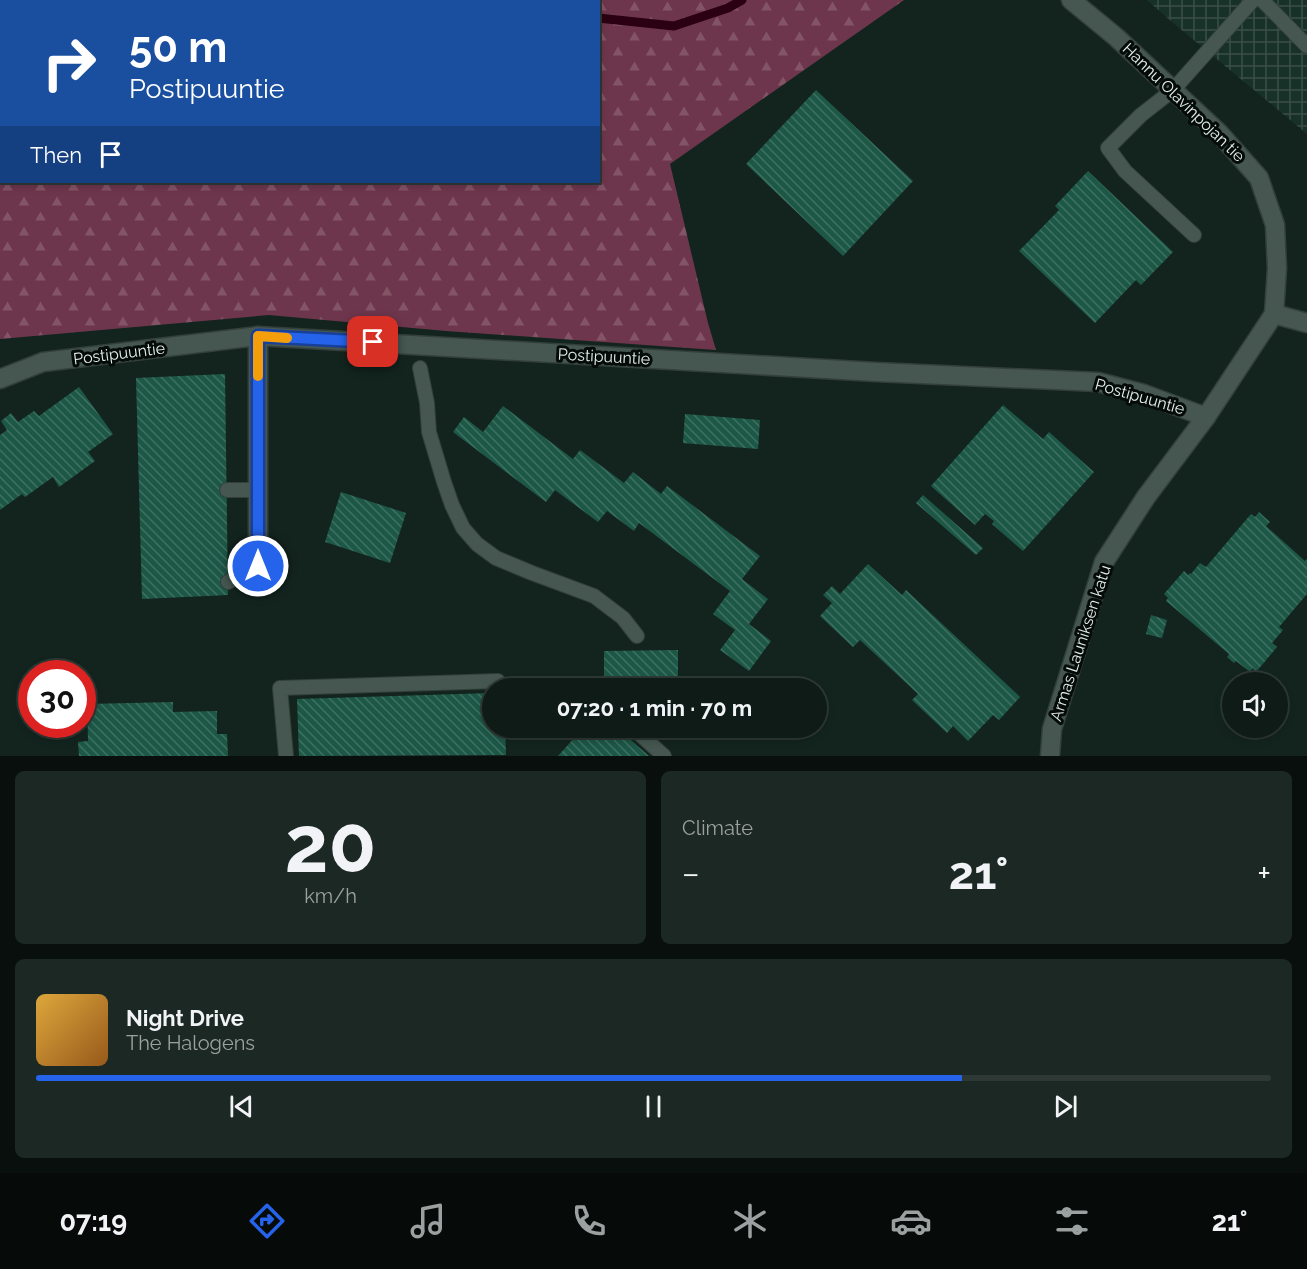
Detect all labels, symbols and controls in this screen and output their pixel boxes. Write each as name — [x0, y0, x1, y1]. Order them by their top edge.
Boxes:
text: 50 m — [129, 23, 227, 72]
icon: right — [30, 24, 108, 102]
street label: Hannu Olavinpojan tie — [1119, 39, 1249, 166]
text: Postipuuntie — [129, 73, 285, 104]
icon: arrive — [94, 138, 127, 171]
text: Then — [30, 142, 82, 168]
pin — [347, 316, 398, 367]
icon: arrive — [356, 325, 389, 358]
street label: Postipuuntie — [72, 338, 166, 369]
street label: Postipuuntie — [557, 345, 651, 368]
street label: Postipuuntie — [1093, 375, 1187, 418]
position arrow — [226, 534, 290, 598]
street label: Armas Launiksen katu — [1046, 563, 1115, 724]
speed limit sign: 30 — [18, 660, 96, 738]
map controls — [1222, 672, 1288, 738]
button: sound — [1222, 672, 1288, 738]
text: 07:20 · 1 min · 70 m — [557, 695, 752, 721]
text: 20 — [285, 799, 376, 890]
text: Climate — [682, 816, 753, 840]
text: 21° — [949, 847, 1008, 900]
text: − — [682, 854, 700, 893]
text: + — [1257, 854, 1271, 893]
text: km/h — [304, 884, 357, 908]
text: Night Drive — [126, 1005, 244, 1031]
text: The Halogens — [126, 1031, 255, 1055]
icon: previous — [225, 1090, 258, 1123]
icon: pause — [637, 1090, 670, 1123]
icon: next — [1049, 1090, 1082, 1123]
icon: directions — [246, 1200, 288, 1242]
icon: music — [407, 1200, 449, 1242]
icon: phone — [568, 1200, 610, 1242]
icon: climate — [729, 1200, 771, 1242]
icon: car — [890, 1200, 932, 1242]
icon: filters — [1051, 1200, 1093, 1242]
text: 07:19 — [59, 1206, 127, 1237]
text: 21° — [1212, 1206, 1247, 1237]

